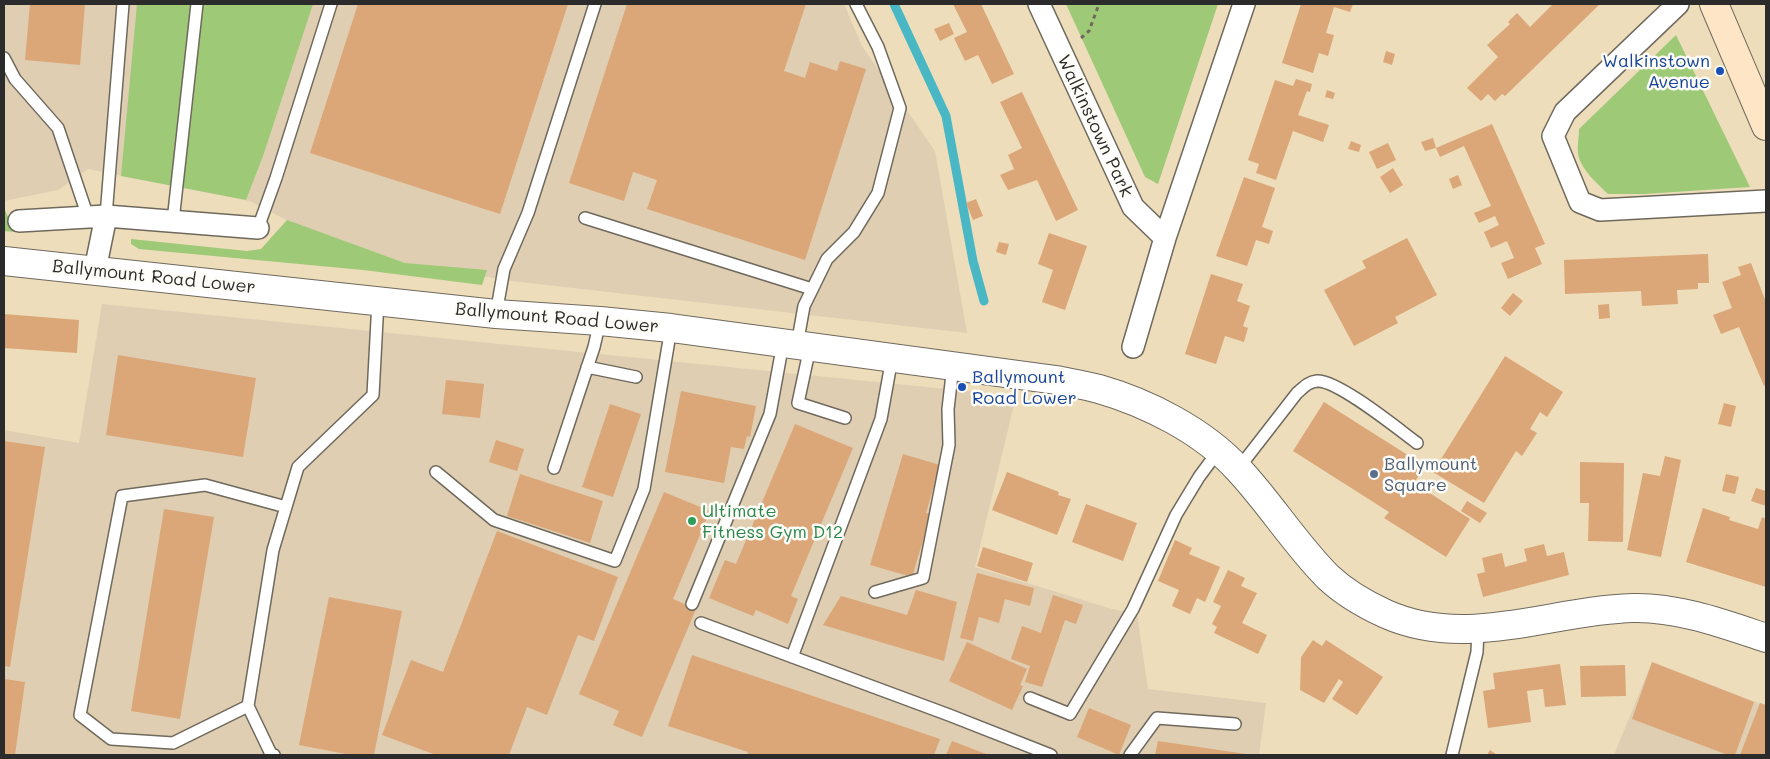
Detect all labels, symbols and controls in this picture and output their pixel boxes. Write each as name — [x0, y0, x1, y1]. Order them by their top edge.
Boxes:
place label: Walkinstown Avenue — [1602, 50, 1710, 92]
street label: Walkinstown Park — [1053, 51, 1137, 201]
marker: Walkinstown Avenue — [1714, 65, 1726, 77]
street label: Ballymount Road Lower — [51, 256, 257, 298]
street label: Ballymount Road Lower — [454, 298, 660, 338]
place label: Ballymount Road Lower — [972, 366, 1077, 408]
marker: Ballymount Road Lower — [956, 381, 968, 393]
place label: Ballymount Square — [1384, 453, 1478, 496]
marker: Ballymount Square — [1368, 468, 1380, 480]
place label: Ultimate Fitness Gym D12 — [702, 500, 843, 542]
marker: Ultimate Fitness Gym D12 — [686, 515, 698, 527]

